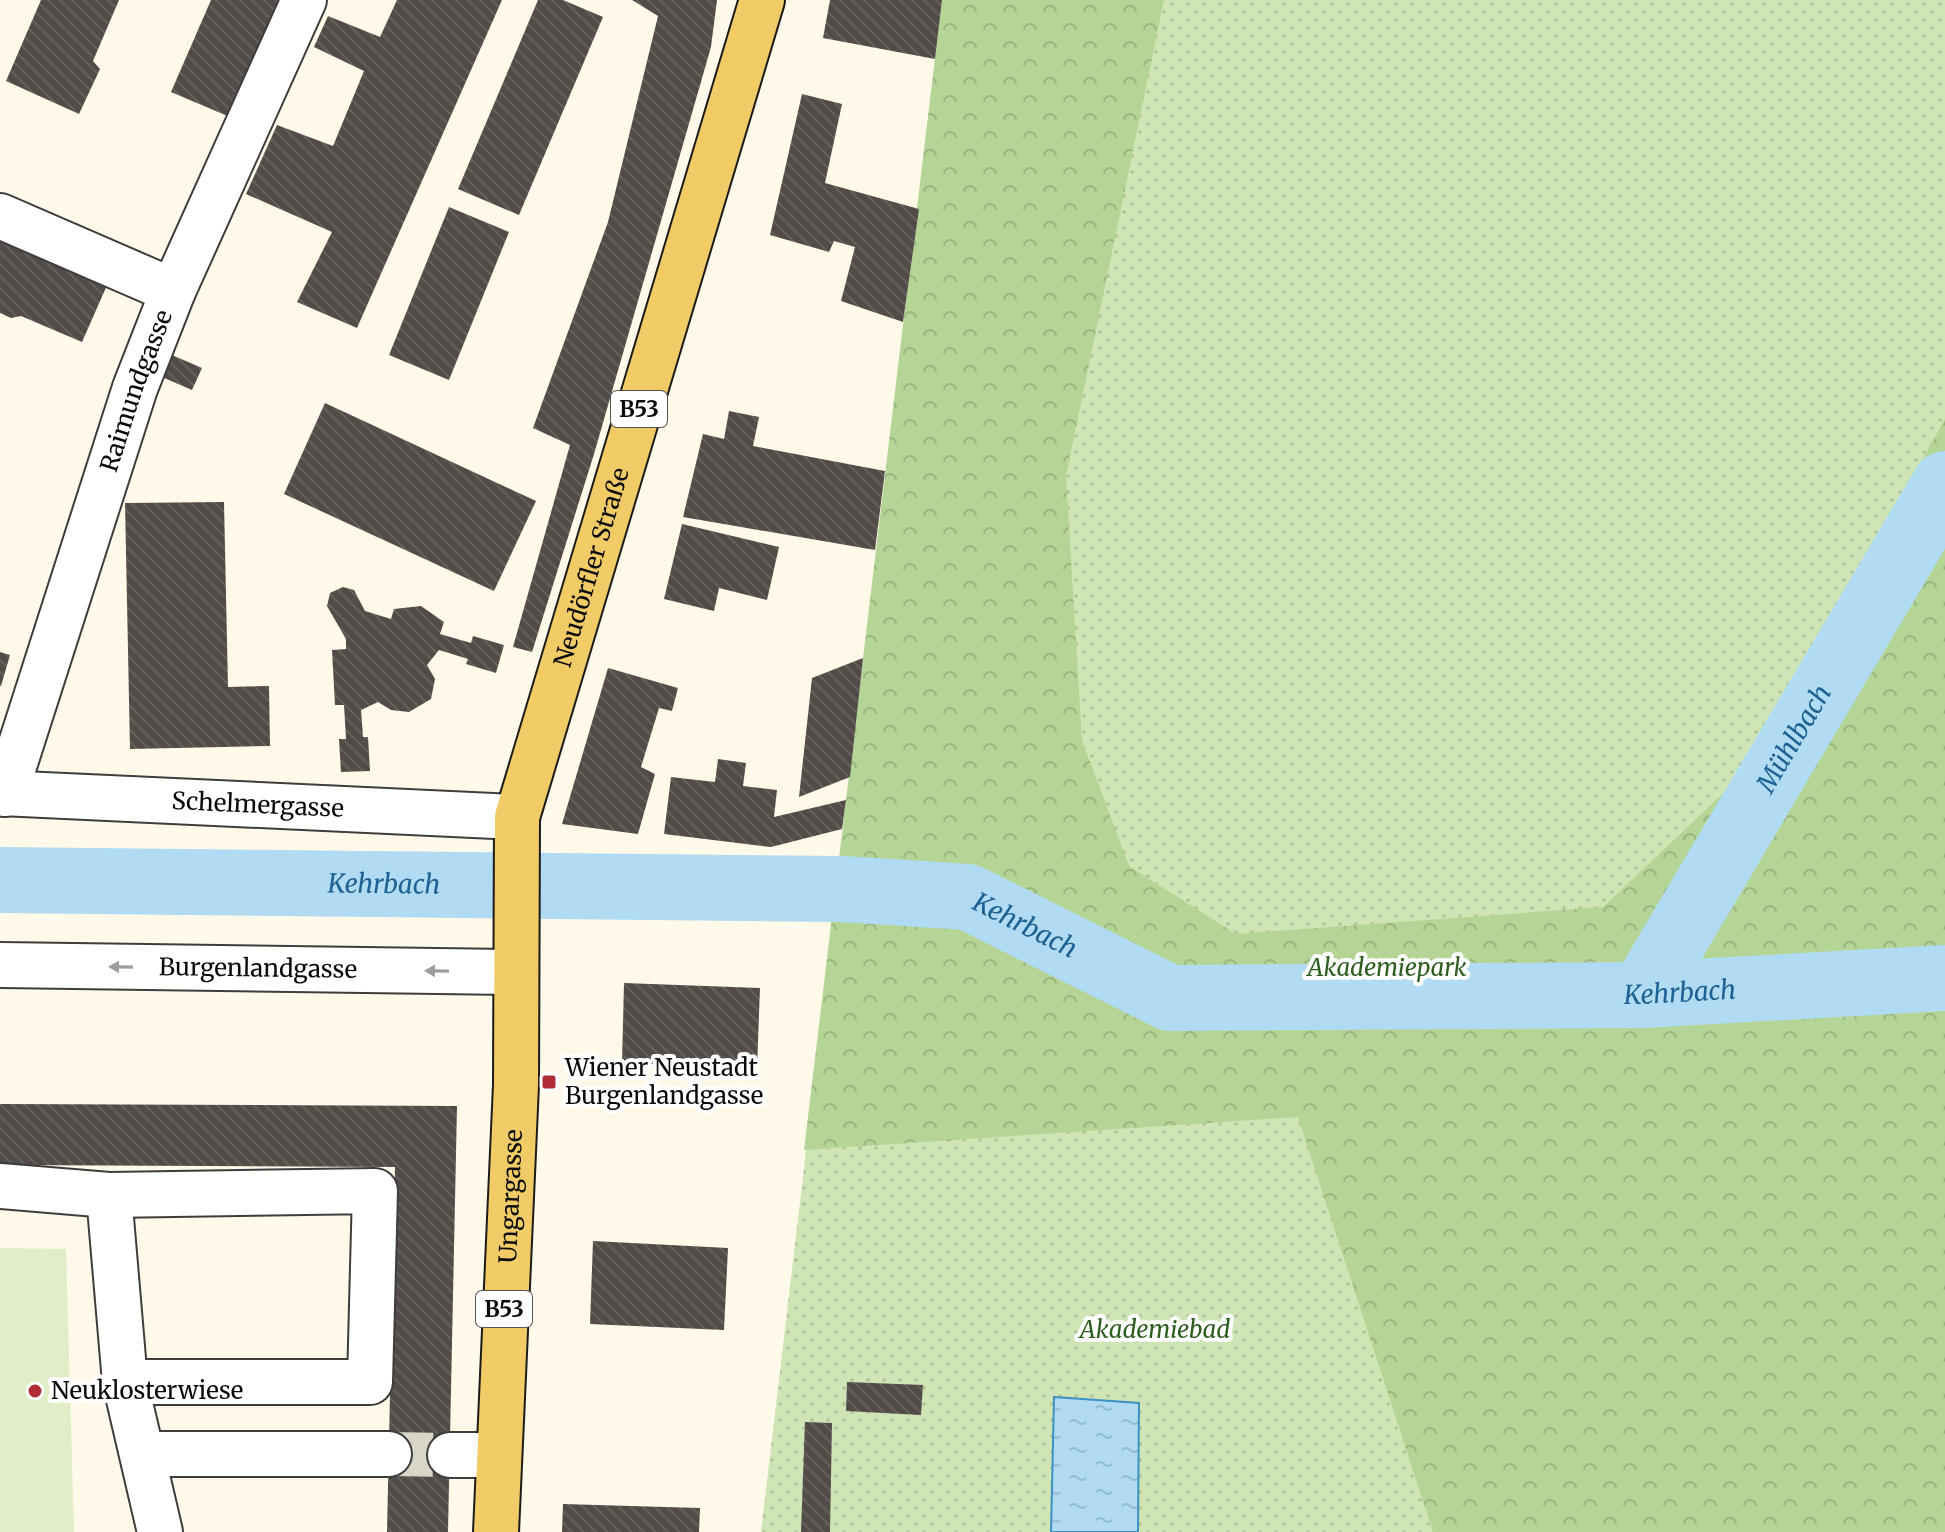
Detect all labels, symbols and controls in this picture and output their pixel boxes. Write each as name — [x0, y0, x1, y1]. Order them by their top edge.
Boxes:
street label: Raimundgasse — [93, 305, 179, 476]
road number: B53 — [611, 391, 667, 427]
street label: Neudörfler Straße — [547, 464, 636, 671]
water label: Mühlbach — [1748, 679, 1838, 799]
street label: Schelmergasse — [171, 785, 345, 824]
water label: Kehrbach — [327, 866, 440, 901]
water label: Kehrbach — [967, 885, 1083, 965]
street label: Burgenlandgasse — [159, 951, 357, 985]
park label: Akademiepark — [1305, 952, 1467, 983]
one-way arrow — [108, 961, 133, 973]
one-way arrow — [424, 965, 449, 977]
water label: Kehrbach — [1622, 973, 1737, 1011]
place label: Wiener Neustadt Burgenlandgasse — [564, 1052, 763, 1111]
marker: Wiener Neustadt Burgenlandgasse — [540, 1073, 558, 1091]
street label: Ungargasse — [492, 1129, 529, 1264]
road number: B53 — [476, 1291, 532, 1327]
park label: Akademiebad — [1078, 1314, 1230, 1345]
place label: Neuklosterwiese — [51, 1375, 243, 1406]
marker: Neuklosterwiese — [26, 1382, 44, 1400]

